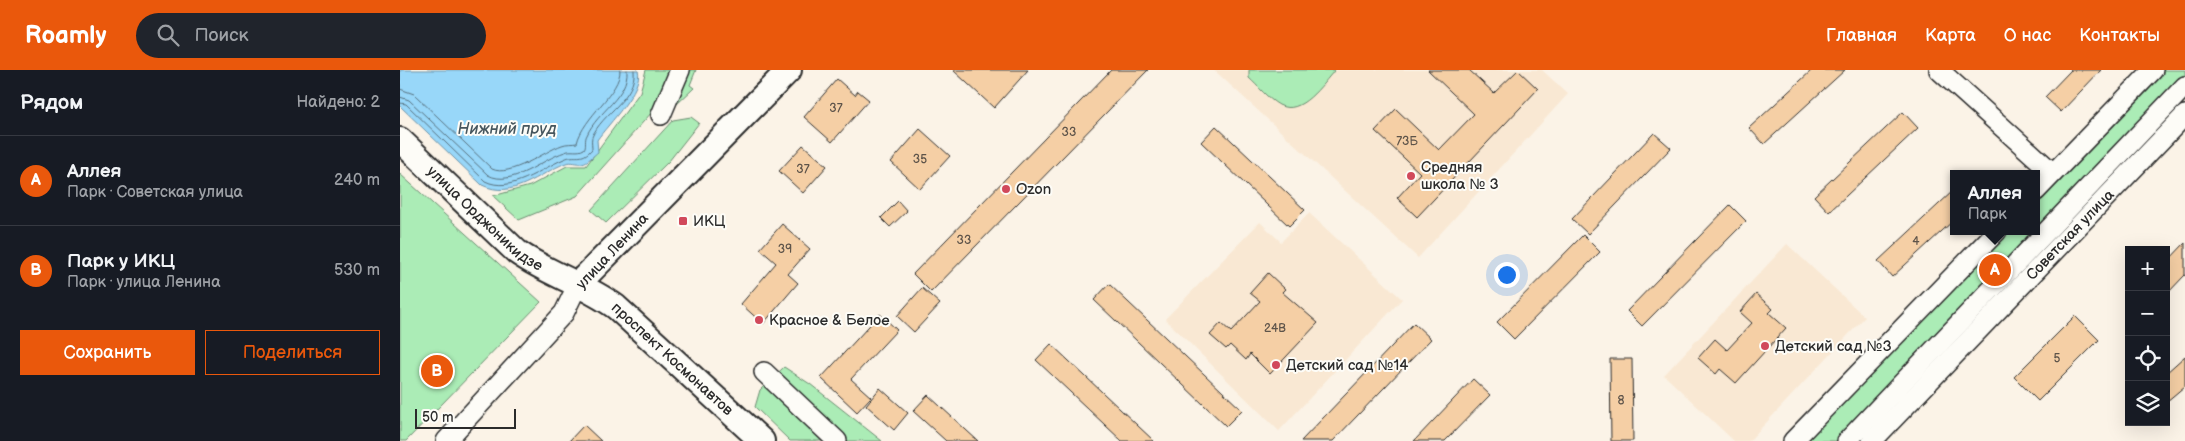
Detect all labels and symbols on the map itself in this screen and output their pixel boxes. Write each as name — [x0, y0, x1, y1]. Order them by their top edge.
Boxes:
house number: 37 — [829, 101, 843, 116]
water label: Нижний пруд — [458, 120, 557, 139]
house number: 33 — [1062, 125, 1076, 140]
house number: 73Б — [1396, 134, 1418, 149]
house number: 35 — [913, 152, 927, 167]
place label: Средняя школа № 3 — [1421, 158, 1499, 194]
street label: улица Орджоникидзе — [423, 162, 546, 276]
house number: 37 — [796, 162, 810, 177]
marker: Средняя школа № 3 — [1405, 170, 1417, 182]
place label: Ozon — [1016, 180, 1051, 199]
marker: Ozon — [1000, 183, 1012, 195]
street label: Советская улица — [2022, 186, 2119, 284]
street label: улица Ленина — [572, 209, 653, 294]
place label: ИКЦ — [693, 212, 726, 231]
marker: ИКЦ — [677, 215, 689, 227]
house number: 33 — [957, 233, 971, 248]
house number: 4 — [1912, 234, 1920, 249]
house number: 39 — [778, 242, 792, 257]
pin: A — [1979, 251, 2011, 289]
your location — [1494, 262, 1520, 288]
street label: проспект Космонавтов — [607, 299, 737, 420]
place label: Красное & Белое — [769, 311, 890, 330]
marker: Красное & Белое — [753, 314, 765, 326]
house number: 24В — [1264, 321, 1286, 336]
place label: Детский сад №3 — [1775, 337, 1892, 356]
marker: Детский сад №3 — [1759, 340, 1771, 352]
house number: 5 — [2054, 351, 2061, 366]
pin: B — [421, 352, 453, 390]
place label: Детский сад №14 — [1286, 356, 1408, 375]
marker: Детский сад №14 — [1270, 359, 1282, 371]
house number: 8 — [1618, 393, 1625, 408]
scale bar — [415, 406, 516, 429]

